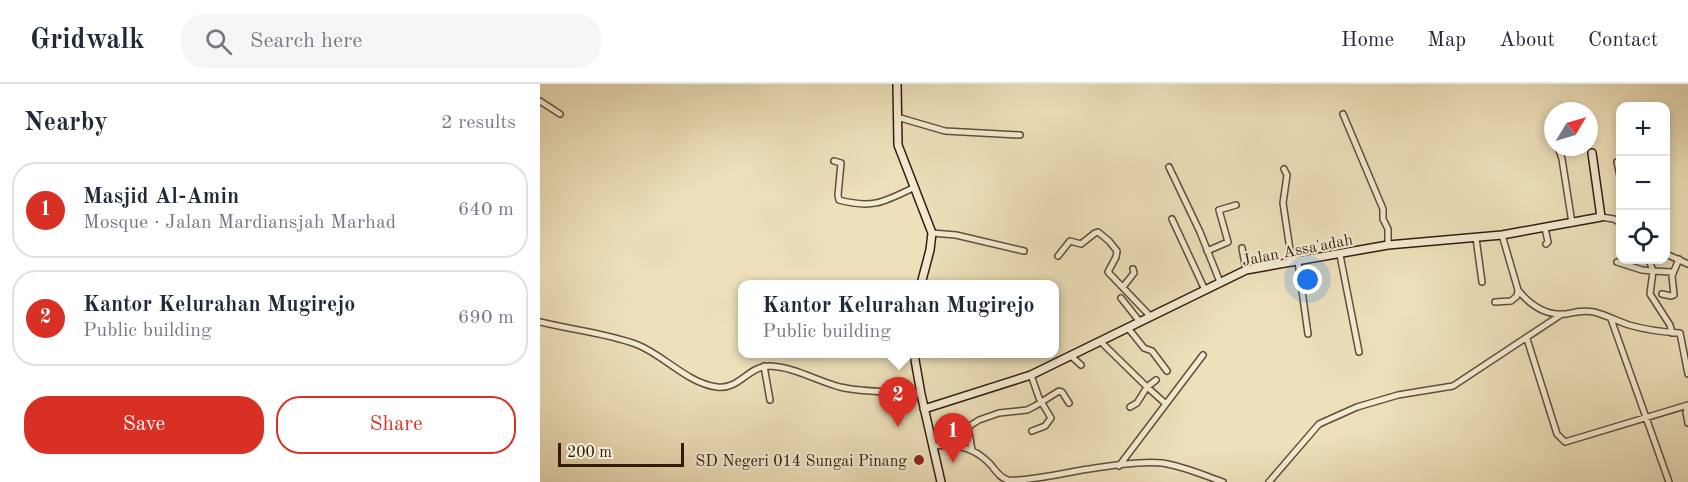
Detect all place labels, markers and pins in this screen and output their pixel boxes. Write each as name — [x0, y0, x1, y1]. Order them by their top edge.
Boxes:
pin: 2 — [878, 378, 918, 427]
pin: 1 — [934, 414, 972, 463]
marker: SD Negeri 014 Sungai Pinang — [912, 453, 926, 467]
place label: SD Negeri 014 Sungai Pinang — [695, 454, 907, 470]

